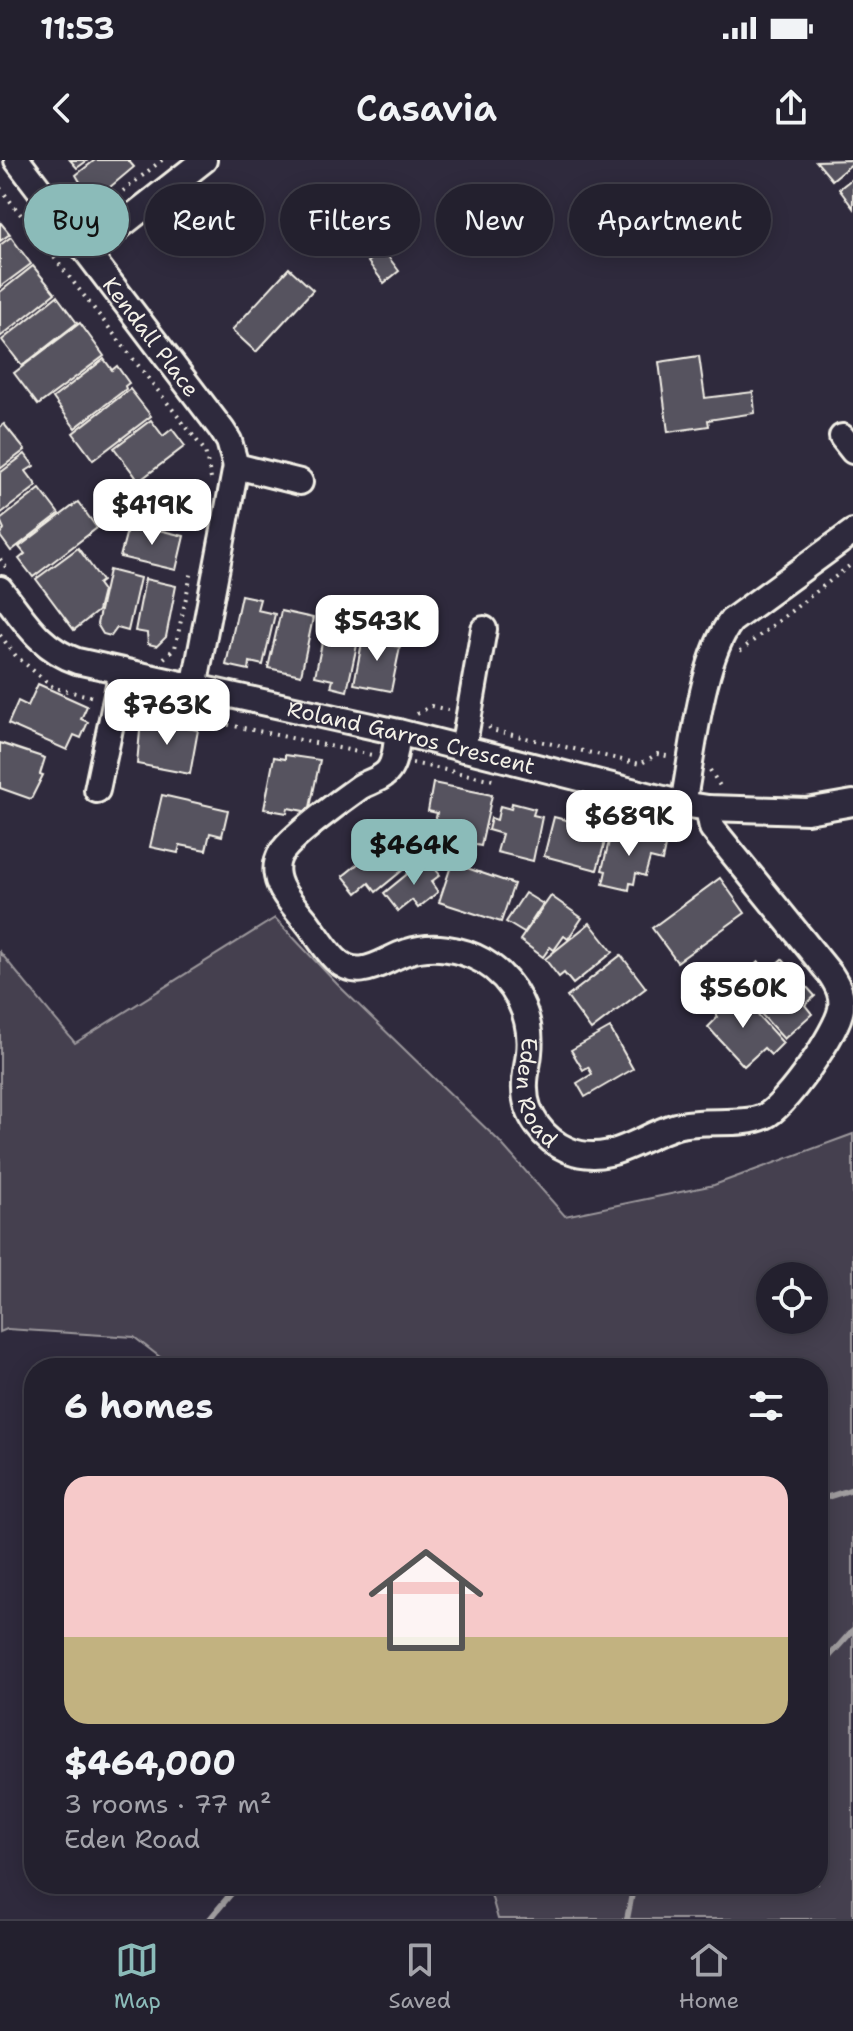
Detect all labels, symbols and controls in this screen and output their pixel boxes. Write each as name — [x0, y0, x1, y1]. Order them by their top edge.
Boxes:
text: 11:53 — [40, 8, 114, 49]
text: Casavia — [356, 84, 497, 133]
icon: back — [40, 86, 84, 130]
icon: share — [769, 86, 813, 130]
chip: Buy — [24, 184, 129, 256]
chip: Rent — [145, 184, 264, 256]
chip: Filters — [280, 184, 420, 256]
chip: New — [436, 184, 553, 256]
chip: Apartment — [569, 184, 771, 256]
street label: Kendall Place — [96, 271, 206, 403]
pin: $419K — [96, 479, 208, 547]
text: $419K — [111, 487, 193, 522]
pin: $543K — [321, 595, 433, 663]
text: $543K — [334, 603, 420, 638]
pin: $763K — [111, 679, 223, 747]
text: $763K — [123, 687, 211, 722]
street label: Roland Garros Crescent — [285, 693, 538, 781]
pin: $689K — [573, 790, 685, 858]
text: $689K — [584, 798, 674, 833]
pin: $464K — [358, 819, 470, 887]
text: $464K — [369, 827, 459, 862]
pin: $560K — [687, 962, 799, 1030]
text: $560K — [699, 970, 787, 1005]
street label: Eden Road — [510, 1037, 564, 1154]
map controls — [756, 1262, 828, 1334]
button: locate — [756, 1262, 828, 1334]
text: 6 homes — [64, 1383, 213, 1429]
icon: filters — [744, 1384, 788, 1428]
icon: home — [354, 1528, 498, 1672]
text: $464,000 — [64, 1740, 236, 1786]
text: 3 rooms · 77 m² — [64, 1786, 272, 1821]
text: Eden Road — [64, 1821, 200, 1856]
tab: Map — [114, 1938, 161, 2015]
tab: Saved — [389, 1938, 451, 2015]
tab: Home — [679, 1938, 739, 2015]

